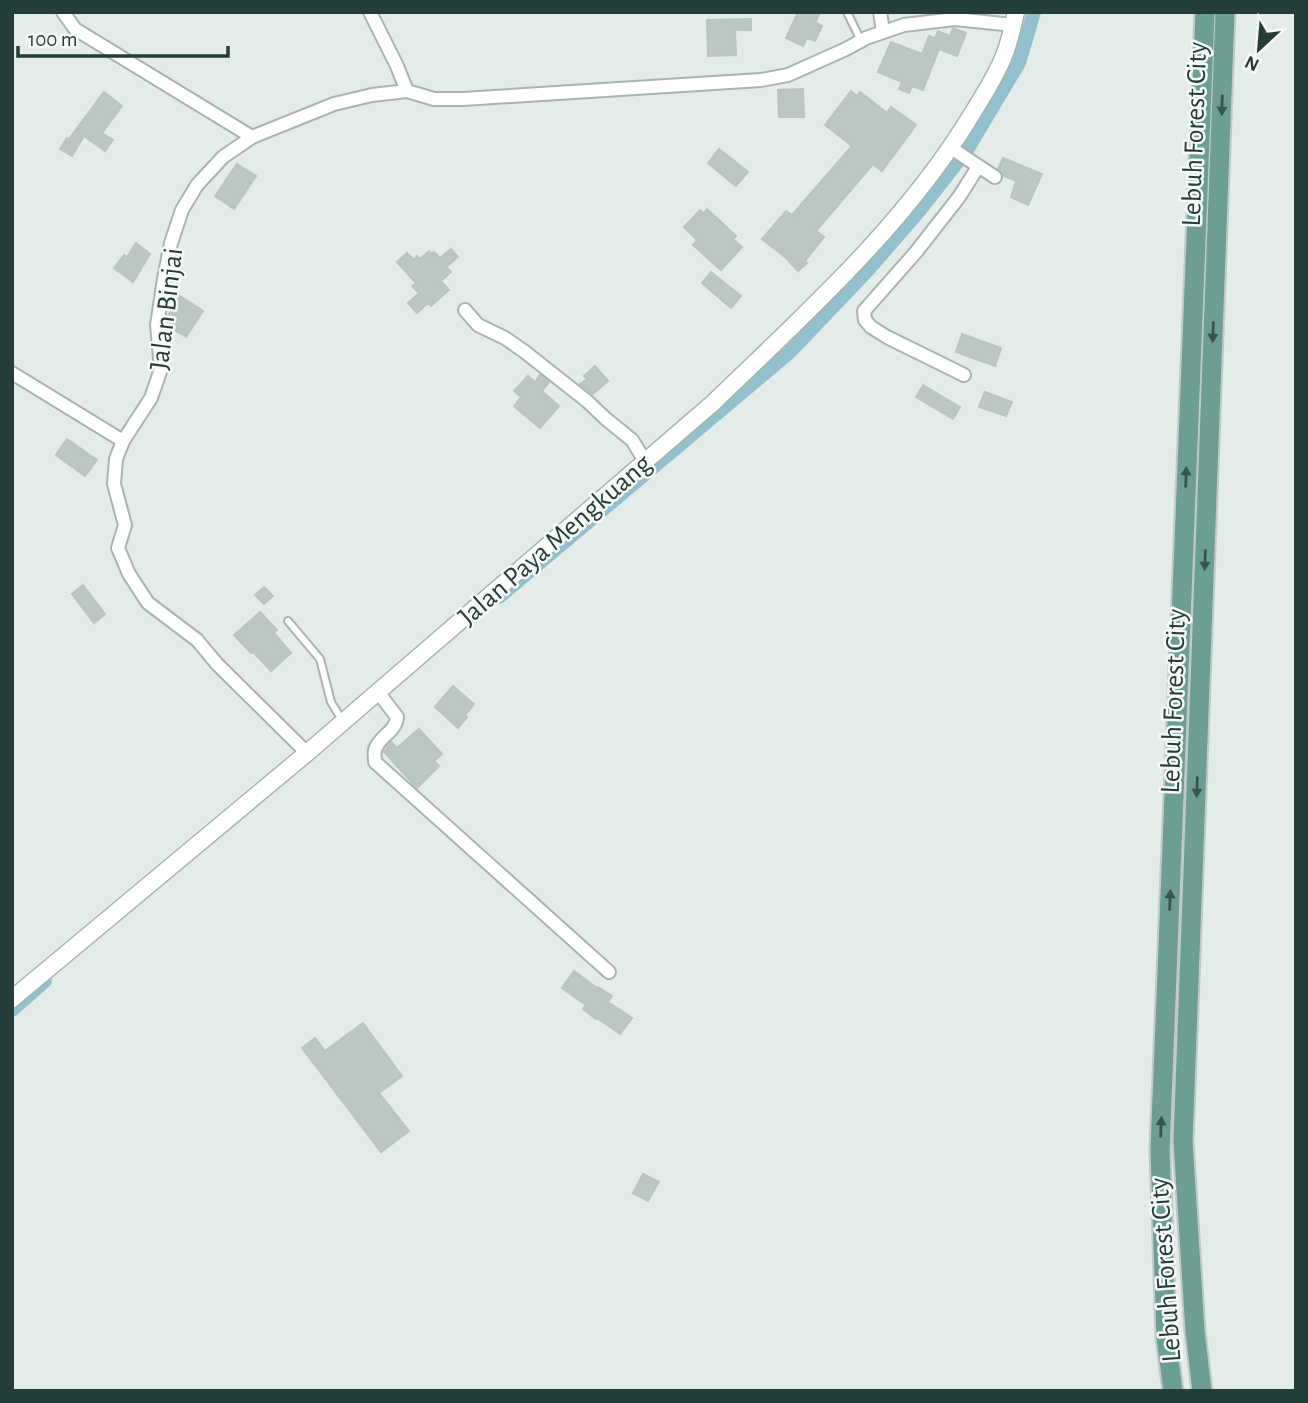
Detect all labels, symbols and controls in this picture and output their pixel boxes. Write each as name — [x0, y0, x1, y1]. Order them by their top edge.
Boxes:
scale bar — [18, 14, 228, 58]
north arrow — [1224, 14, 1294, 84]
text: 100 m — [28, 29, 78, 50]
street label: Lebuh Forest City — [1178, 41, 1212, 227]
text: N — [1242, 51, 1262, 74]
one-way arrow — [1216, 94, 1227, 116]
street label: Jalan Binjai — [146, 246, 188, 372]
one-way arrow — [1208, 322, 1219, 344]
street label: Jalan Paya Mengkuang — [453, 449, 657, 632]
one-way arrow — [1181, 465, 1192, 487]
one-way arrow — [1199, 549, 1211, 571]
street label: Lebuh Forest City — [1157, 608, 1191, 794]
one-way arrow — [1191, 776, 1202, 798]
one-way arrow — [1164, 888, 1175, 910]
one-way arrow — [1155, 1116, 1166, 1138]
street label: Lebuh Forest City — [1146, 1177, 1186, 1363]

